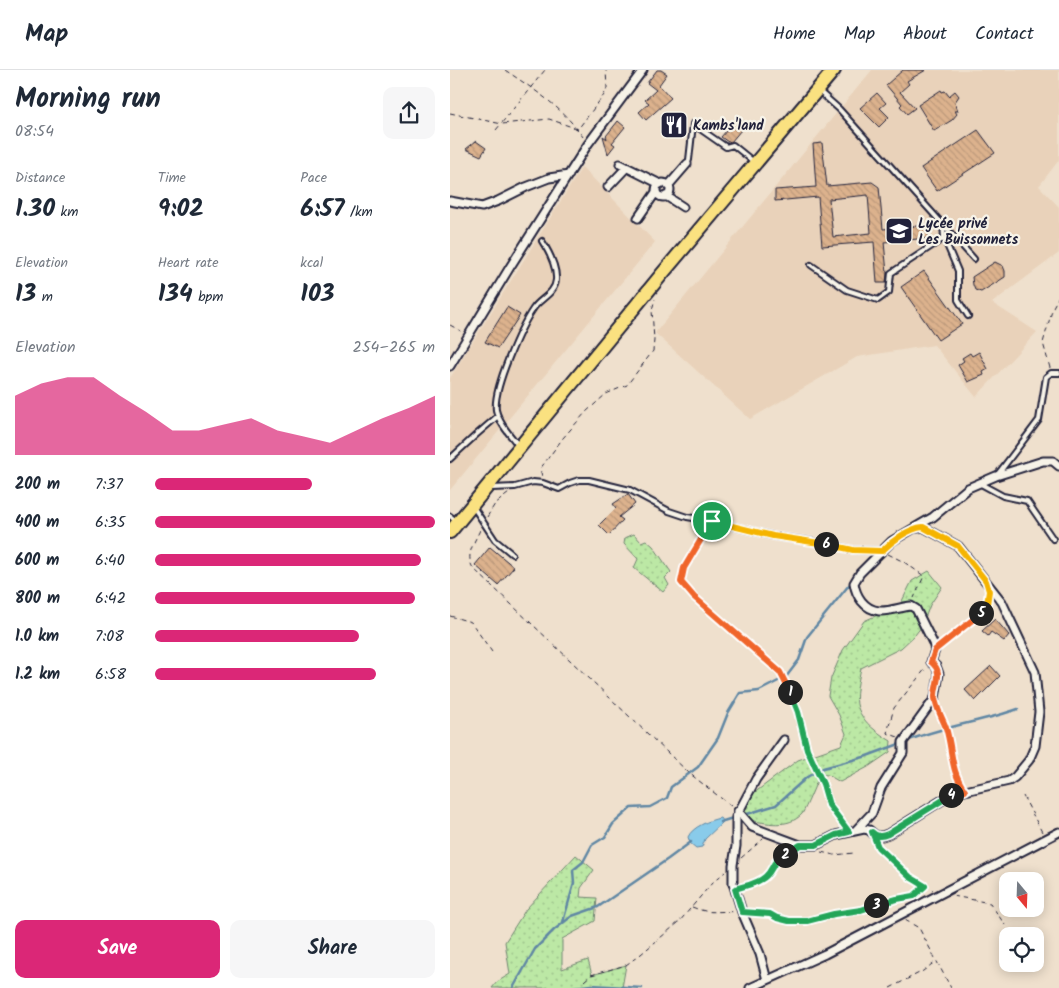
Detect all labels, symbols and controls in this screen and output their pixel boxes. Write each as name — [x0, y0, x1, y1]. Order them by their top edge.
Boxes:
text: Map — [25, 15, 68, 54]
text: Home — [773, 20, 816, 49]
text: Map — [844, 20, 875, 49]
text: About — [903, 20, 947, 49]
text: Contact — [975, 20, 1034, 49]
text: Morning run — [15, 77, 161, 122]
button: share — [383, 87, 435, 139]
restaurant icon: Kambs'land — [659, 110, 689, 140]
place label: Kambs'land — [693, 115, 764, 137]
text: 08:54 — [15, 119, 54, 144]
text: Distance — [15, 167, 65, 189]
text: Time — [158, 167, 186, 189]
text: Pace — [300, 167, 327, 189]
text: 1.30 — [15, 189, 55, 229]
text: 9:02 — [158, 189, 204, 229]
text: 6:57 — [300, 189, 344, 229]
text: km — [55, 201, 78, 223]
text: /km — [344, 201, 373, 223]
place label: Lycée privé Les Buissonnets — [918, 213, 1019, 251]
school or university icon: Lycée privé Les Buissonnets — [884, 216, 914, 246]
text: Elevation — [15, 252, 68, 274]
text: Heart rate — [158, 252, 219, 274]
text: kcal — [300, 252, 323, 274]
text: 13 — [15, 274, 36, 314]
text: 134 — [158, 274, 193, 314]
text: 103 — [300, 274, 334, 314]
text: m — [36, 286, 53, 308]
text: bpm — [193, 286, 223, 308]
text: Elevation — [15, 335, 76, 360]
text: 254–265 m — [353, 335, 435, 360]
text: 200 m — [15, 472, 60, 497]
text: 7:37 — [95, 472, 123, 497]
pin — [691, 500, 733, 542]
icon: arrive — [698, 507, 726, 535]
text: 400 m — [15, 510, 59, 535]
text: 6:35 — [95, 510, 126, 535]
pin: 6 — [814, 532, 838, 556]
text: 6 — [823, 533, 830, 555]
text: 600 m — [15, 548, 59, 573]
text: 6:40 — [95, 548, 125, 573]
text: 800 m — [15, 586, 60, 611]
text: 6:42 — [95, 586, 126, 611]
pin: 5 — [968, 600, 994, 626]
text: 5 — [978, 602, 985, 624]
text: 1.0 km — [15, 624, 59, 649]
text: 7:08 — [95, 624, 124, 649]
text: 1.2 km — [15, 662, 60, 687]
text: 6:58 — [95, 662, 126, 687]
pin: 1 — [778, 680, 802, 704]
text: 1 — [788, 681, 793, 703]
pin: 4 — [938, 782, 964, 808]
text: 4 — [948, 784, 955, 806]
pin: 2 — [772, 842, 798, 868]
text: 2 — [781, 844, 790, 866]
north arrow — [999, 872, 1044, 918]
map controls — [999, 872, 1044, 972]
pin: 3 — [864, 892, 888, 918]
text: 3 — [873, 894, 880, 916]
button: Save — [15, 920, 220, 978]
button: Share — [230, 920, 435, 978]
button: locate — [999, 927, 1044, 972]

